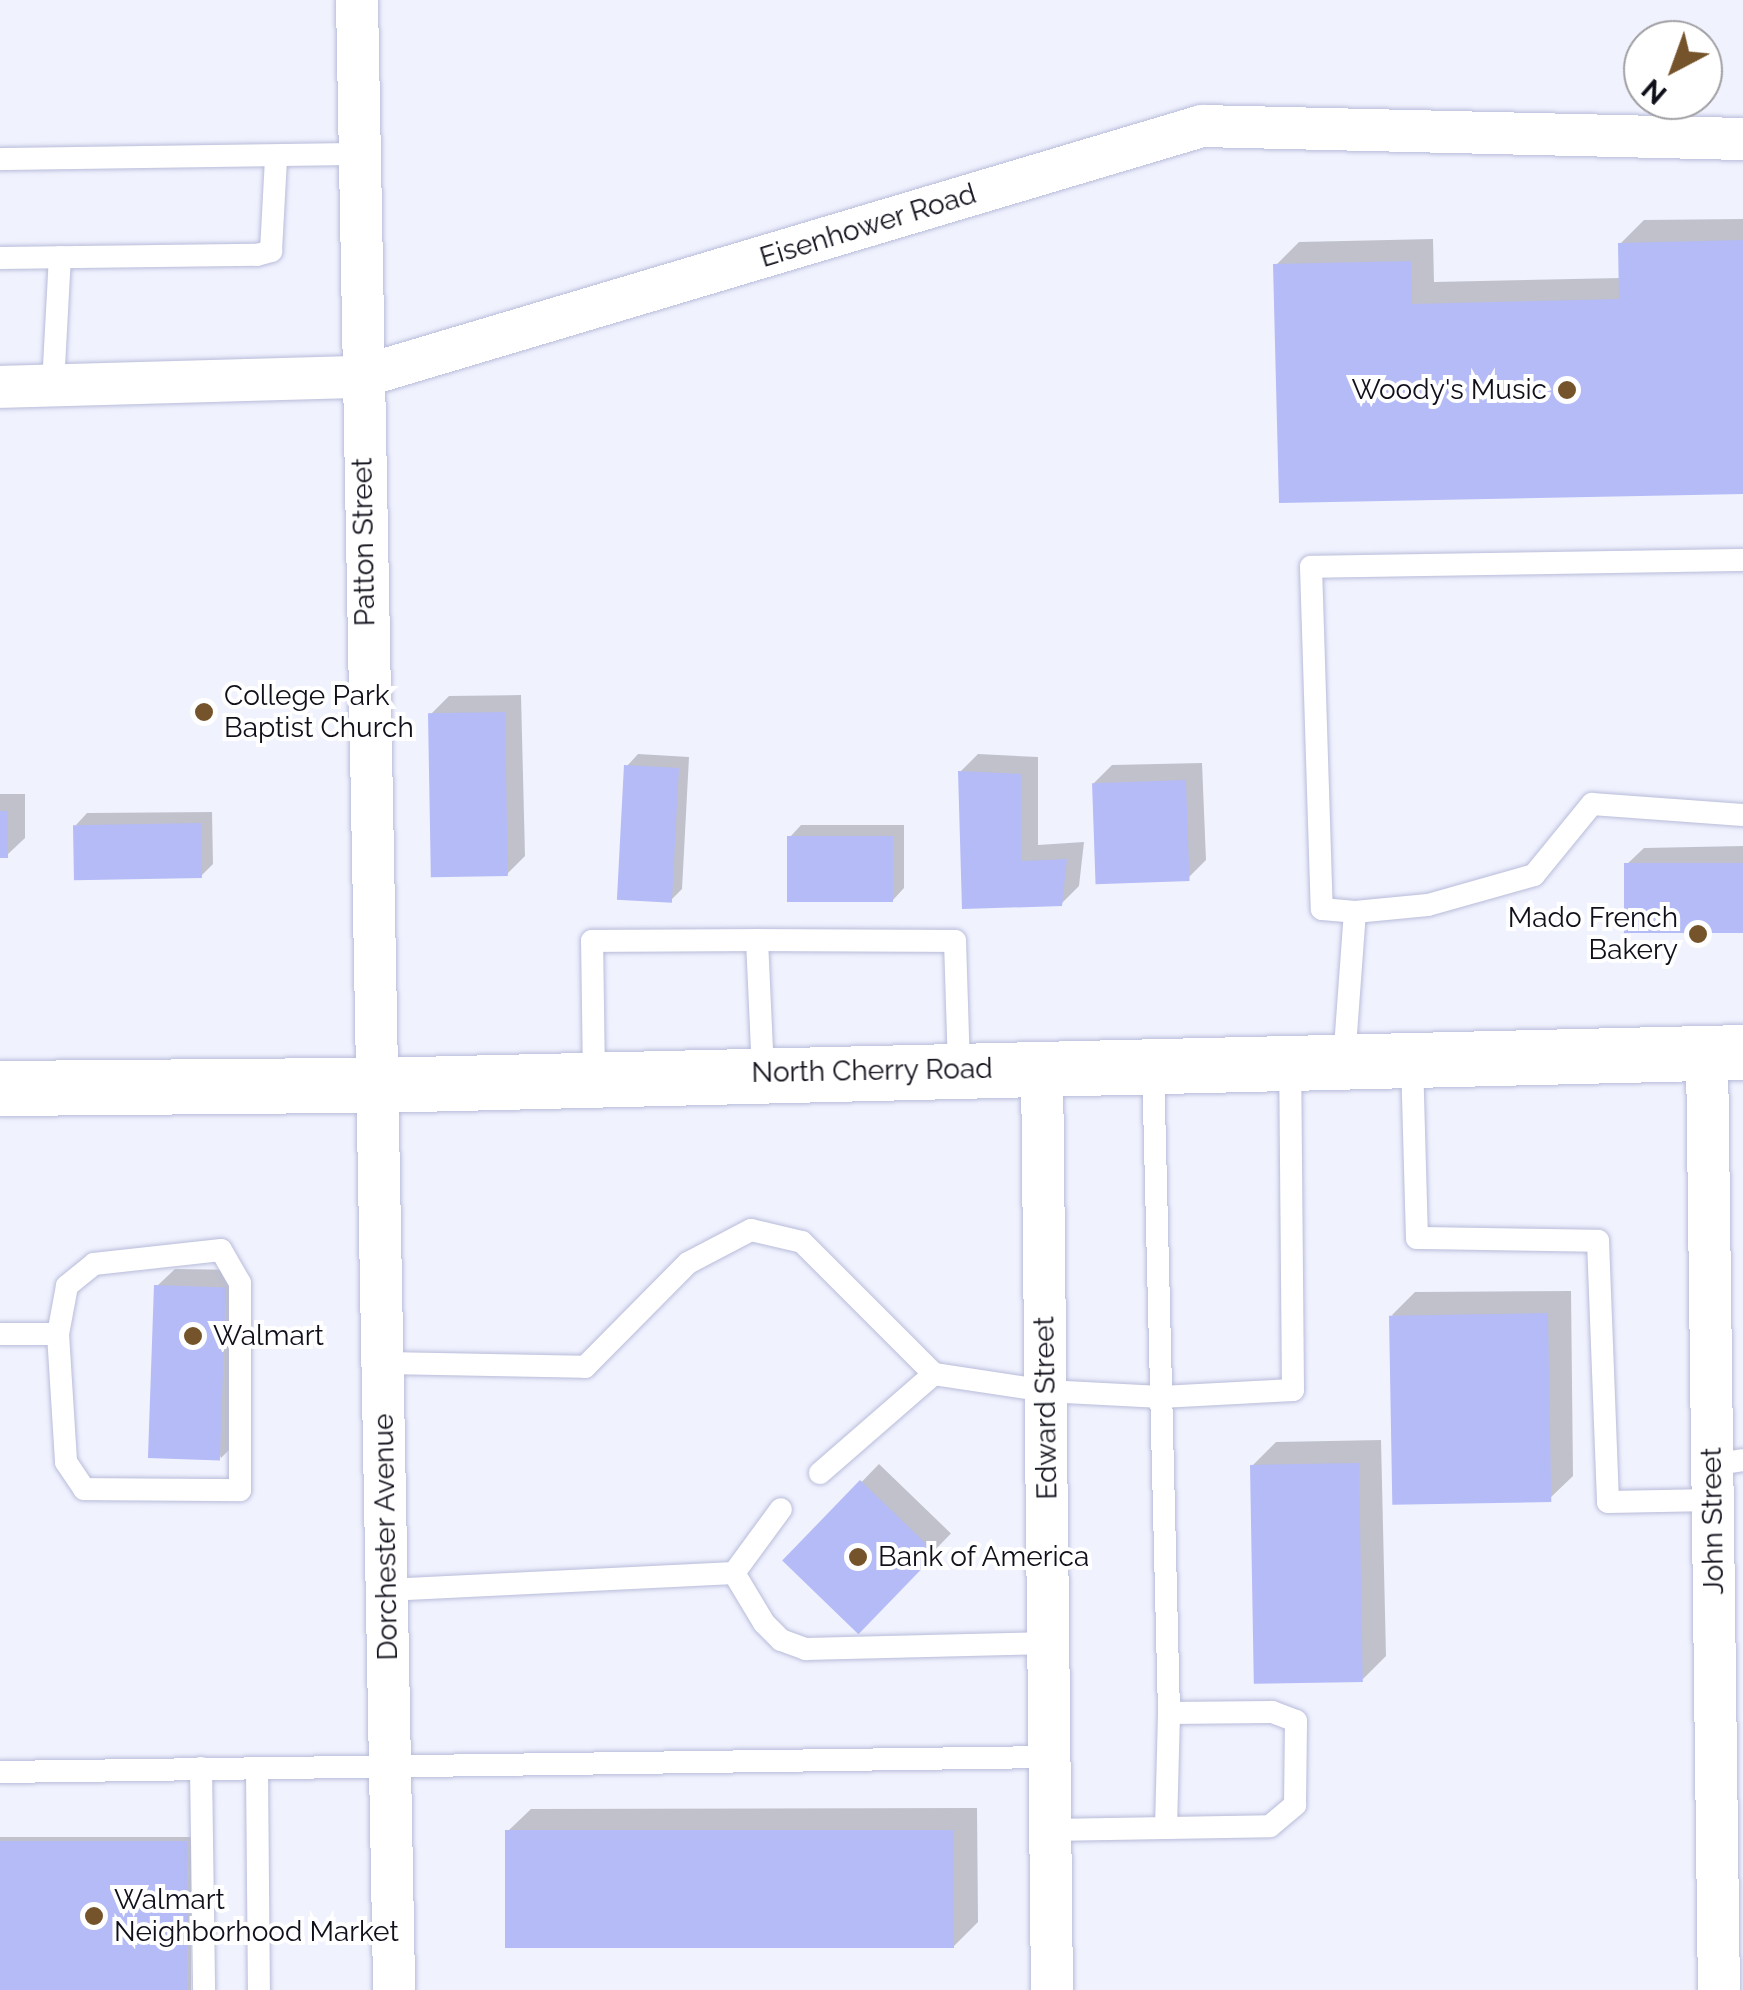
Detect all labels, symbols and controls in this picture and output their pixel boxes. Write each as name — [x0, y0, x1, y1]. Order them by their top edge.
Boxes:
north arrow — [1623, 20, 1723, 120]
text: N — [1635, 72, 1673, 111]
street label: Eisenhower Road — [756, 177, 980, 275]
place label: Woody's Music — [1352, 373, 1547, 407]
marker: Woody's Music — [1556, 379, 1578, 401]
street label: Patton Street — [346, 457, 382, 627]
place label: College Park Baptist Church — [224, 679, 414, 745]
marker: College Park Baptist Church — [193, 701, 215, 723]
place label: Mado French Bakery — [1508, 901, 1678, 967]
marker: Mado French Bakery — [1687, 923, 1709, 945]
street label: North Cherry Road — [751, 1052, 993, 1090]
street label: Edward Street — [1028, 1316, 1064, 1500]
place label: Walmart — [213, 1319, 324, 1353]
marker: Walmart — [182, 1325, 204, 1347]
street label: Dorchester Avenue — [367, 1412, 405, 1662]
street label: John Street — [1695, 1447, 1731, 1595]
place label: Bank of America — [878, 1540, 1091, 1574]
marker: Bank of America — [847, 1546, 869, 1568]
place label: Walmart Neighborhood Market — [114, 1883, 399, 1949]
marker: Walmart Neighborhood Market — [83, 1905, 105, 1927]

